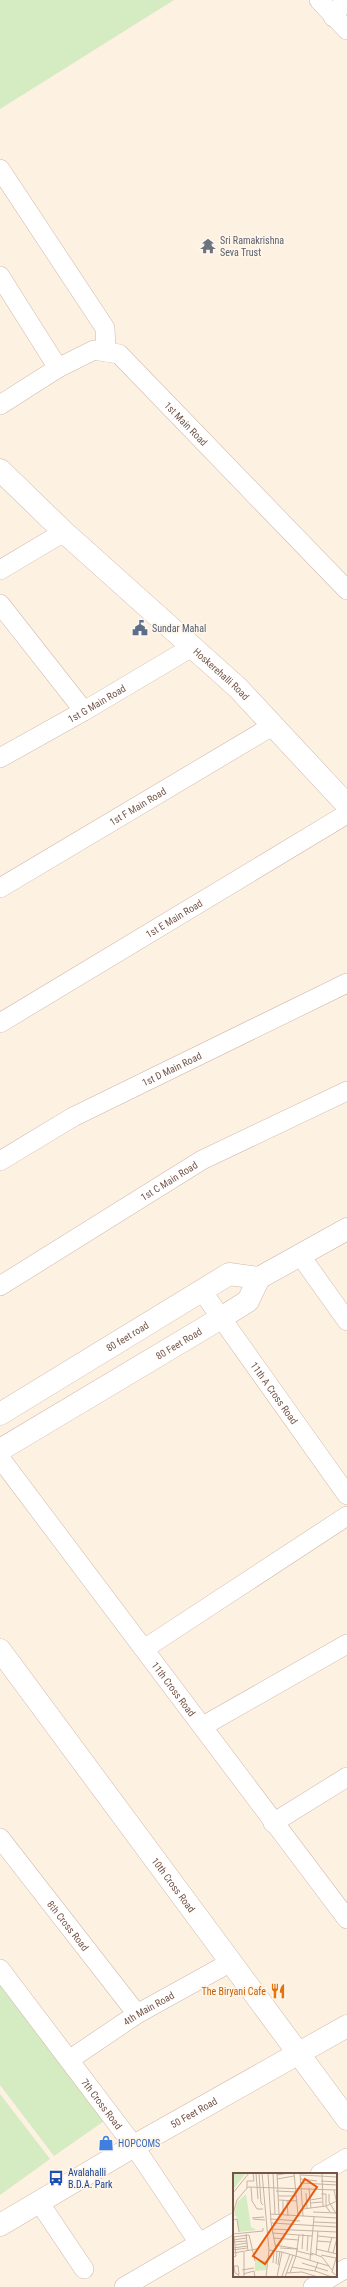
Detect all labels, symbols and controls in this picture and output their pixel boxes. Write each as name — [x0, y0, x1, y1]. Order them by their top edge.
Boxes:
place label: Sri Ramakrishna Seva Trust — [220, 235, 284, 258]
temple icon: Sri Ramakrishna Seva Trust — [199, 237, 217, 255]
street label: 1st Main Road — [163, 399, 210, 448]
public building icon: Sundar Mahal — [131, 619, 149, 637]
place label: Sundar Mahal — [152, 623, 206, 634]
street label: Hoskerehalli Road — [191, 645, 252, 702]
street label: 1st G Main Road — [66, 682, 127, 724]
street label: 1st F Main Road — [107, 785, 168, 827]
street label: 1st E Main Road — [144, 897, 204, 939]
street label: 1st D Main Road — [140, 1050, 203, 1088]
street label: 1st C Main Road — [139, 1159, 199, 1202]
street label: 80 feet road — [104, 1319, 150, 1353]
street label: 80 Feet Road — [154, 1325, 204, 1361]
street label: 11th A Cross Road — [249, 1360, 300, 1426]
street label: 11th Cross Road — [150, 1660, 198, 1718]
street label: 10th Cross Road — [150, 1855, 197, 1914]
street label: 8th Cross Road — [45, 1898, 91, 1953]
restaurant icon: The Biryani Cafe — [269, 1982, 287, 2000]
place label: The Biryani Cafe — [202, 1986, 266, 1997]
street label: 4th Main Road — [121, 1989, 176, 2027]
street label: 7th Cross Road — [79, 2076, 125, 2131]
street label: 50 Feet Road — [168, 2095, 219, 2130]
shop icon: HOPCOMS — [97, 2134, 115, 2152]
place label: HOPCOMS — [118, 2138, 160, 2149]
place label: Avalahalli B.D.A. Park — [68, 2167, 113, 2190]
bus stop icon: Avalahalli B.D.A. Park — [47, 2169, 65, 2187]
inset map — [233, 2173, 337, 2277]

